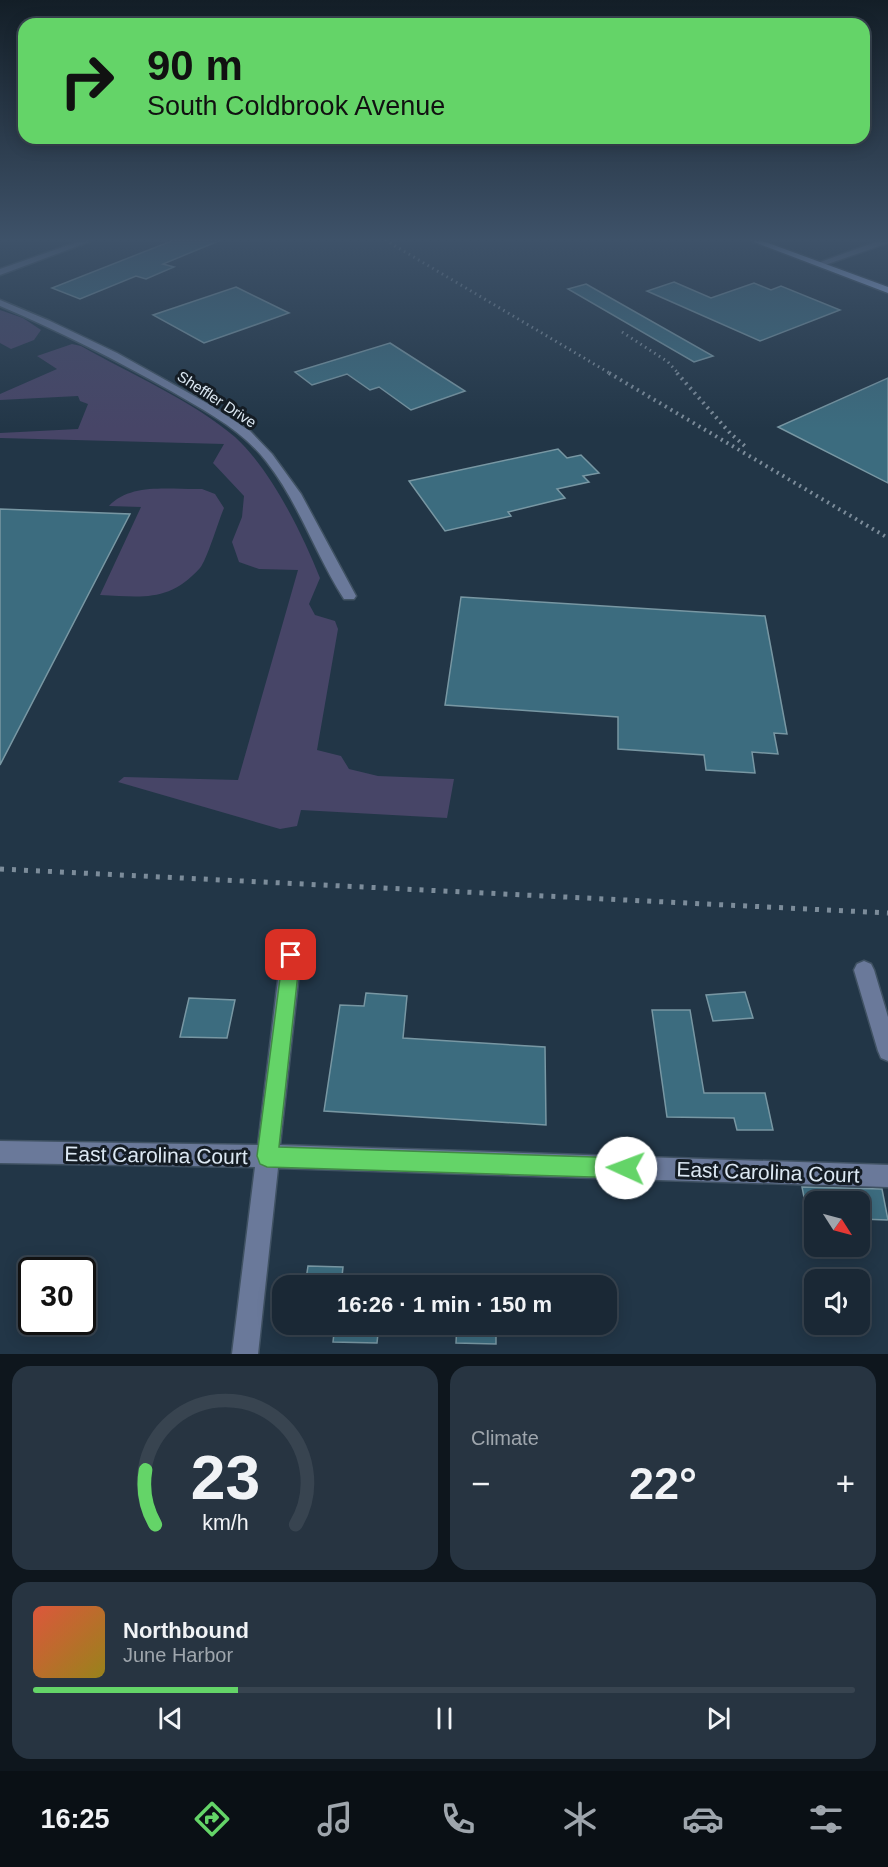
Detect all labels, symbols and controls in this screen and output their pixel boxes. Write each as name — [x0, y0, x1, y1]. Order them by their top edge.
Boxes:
icon: right — [48, 42, 126, 120]
text: 90 m — [147, 42, 243, 89]
text: South Coldbrook Avenue — [147, 91, 445, 121]
street label: Sheffler Drive — [174, 367, 260, 431]
pin — [265, 929, 316, 980]
icon: arrive — [274, 938, 307, 971]
position arrow — [594, 1136, 658, 1200]
street label: East Carolina Court — [64, 1142, 248, 1168]
street label: East Carolina Court — [676, 1157, 860, 1187]
north arrow — [804, 1191, 870, 1257]
map controls — [804, 1191, 870, 1335]
speed limit sign: 30 — [18, 1257, 96, 1335]
button: sound — [804, 1269, 870, 1335]
text: 16:26 · 1 min · 150 m — [337, 1292, 552, 1317]
text: Climate — [471, 1427, 539, 1449]
text: 23 — [190, 1443, 260, 1512]
text: 22° — [629, 1458, 697, 1509]
text: − — [471, 1465, 490, 1502]
text: + — [836, 1465, 855, 1502]
text: km/h — [202, 1511, 248, 1535]
text: Northbound — [123, 1618, 249, 1643]
text: June Harbor — [123, 1644, 233, 1666]
icon: previous — [154, 1702, 187, 1735]
icon: pause — [428, 1702, 461, 1735]
icon: next — [702, 1702, 735, 1735]
icon: directions — [191, 1798, 233, 1840]
icon: music — [314, 1798, 356, 1840]
icon: phone — [437, 1798, 479, 1840]
icon: climate — [559, 1798, 601, 1840]
icon: car — [682, 1798, 724, 1840]
icon: filters — [805, 1798, 847, 1840]
text: 16:25 — [40, 1804, 110, 1834]

